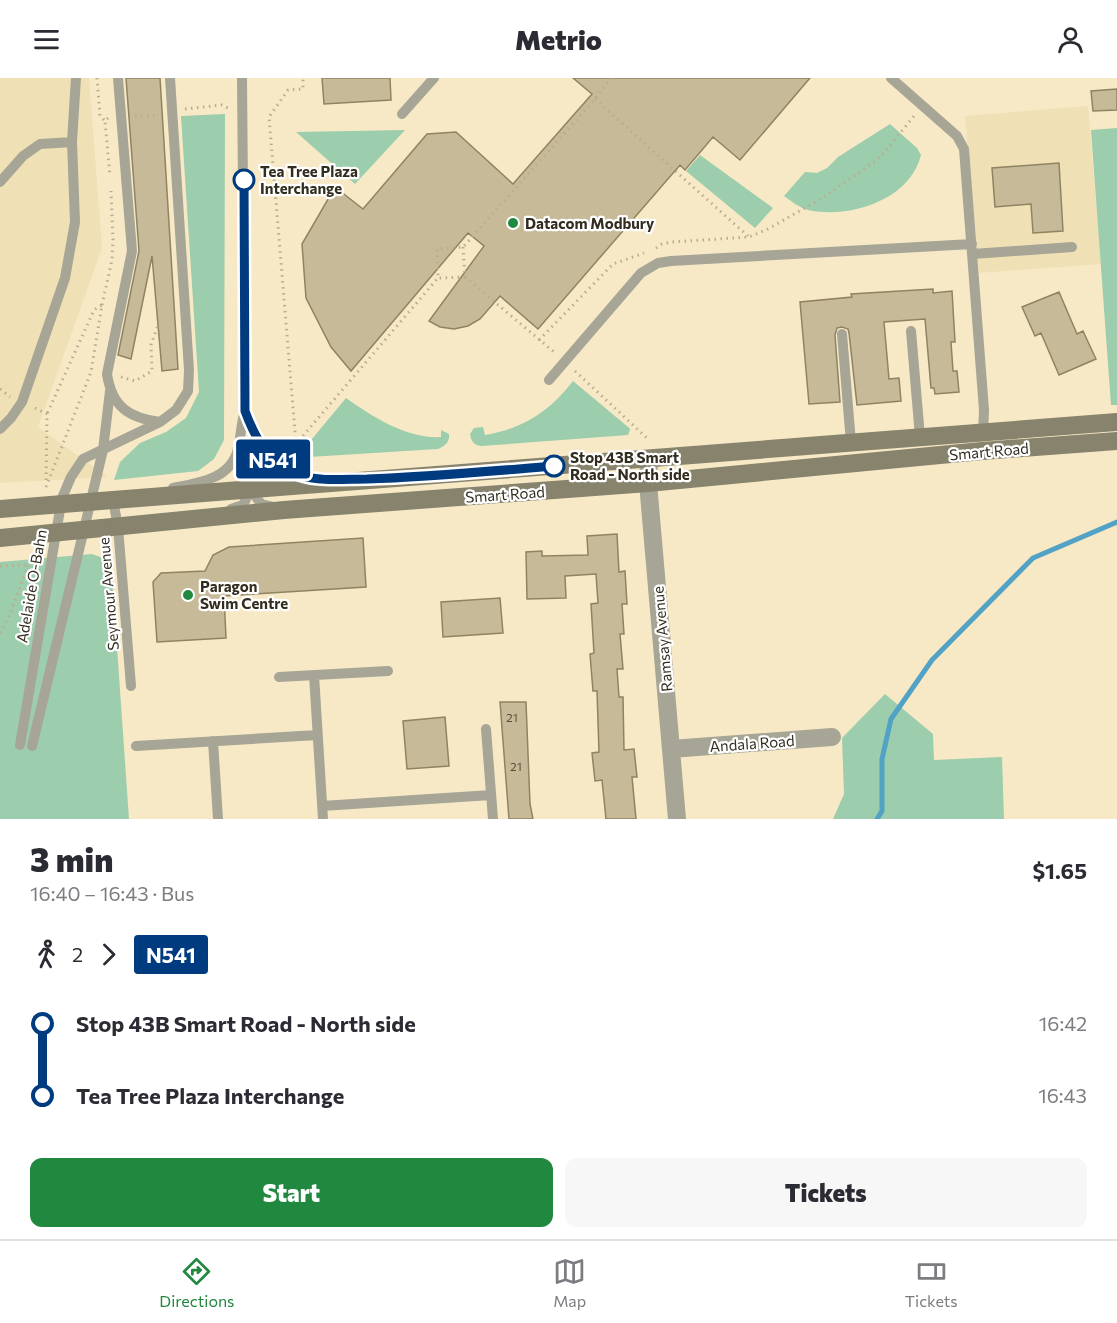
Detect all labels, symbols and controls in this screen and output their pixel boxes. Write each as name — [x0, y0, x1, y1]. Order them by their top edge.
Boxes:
icon: menu — [30, 23, 63, 56]
text: Metrio — [515, 23, 602, 56]
icon: person — [1054, 23, 1087, 56]
place label: Tea Tree Plaza Interchange — [260, 162, 358, 197]
marker: Tea Tree Plaza Interchange — [233, 169, 255, 191]
place label: Datacom Modbury — [525, 214, 655, 232]
marker: Datacom Modbury — [506, 216, 520, 230]
street label: Smart Road — [948, 439, 1030, 463]
line badge: N541 — [231, 440, 315, 478]
text: N541 — [248, 447, 298, 472]
place label: Stop 43B Smart Road - North side — [570, 448, 690, 483]
marker: Stop 43B Smart Road - North side — [543, 455, 565, 477]
street label: Smart Road — [465, 482, 545, 506]
street label: Adelaide O-Bahn — [12, 528, 50, 644]
street label: Seymour Avenue — [94, 537, 122, 651]
place label: Paragon Swim Centre — [200, 577, 288, 612]
street label: Ramsay Avenue — [648, 585, 676, 693]
marker: Paragon Swim Centre — [181, 588, 195, 602]
house number: 21 — [506, 710, 518, 724]
street label: Andala Road — [709, 731, 795, 755]
house number: 21 — [510, 759, 522, 773]
text: 3 min — [30, 838, 113, 879]
text: $1.65 — [1032, 857, 1087, 884]
text: 16:40 – 16:43 · Bus — [30, 881, 194, 905]
icon: walk — [30, 938, 63, 971]
icon: forward — [92, 938, 125, 971]
text: 2 — [72, 942, 83, 966]
text: N541 — [146, 942, 196, 967]
text: Stop 43B Smart Road - North side — [76, 1010, 416, 1037]
text: 16:42 — [1039, 1011, 1087, 1035]
text: Tea Tree Plaza Interchange — [76, 1082, 344, 1109]
text: 16:43 — [1038, 1083, 1087, 1107]
button: Start — [30, 1158, 553, 1227]
button: Tickets — [565, 1158, 1087, 1227]
tab: Directions — [159, 1255, 234, 1310]
tab: Map — [553, 1255, 586, 1310]
tab: Tickets — [905, 1255, 958, 1310]

